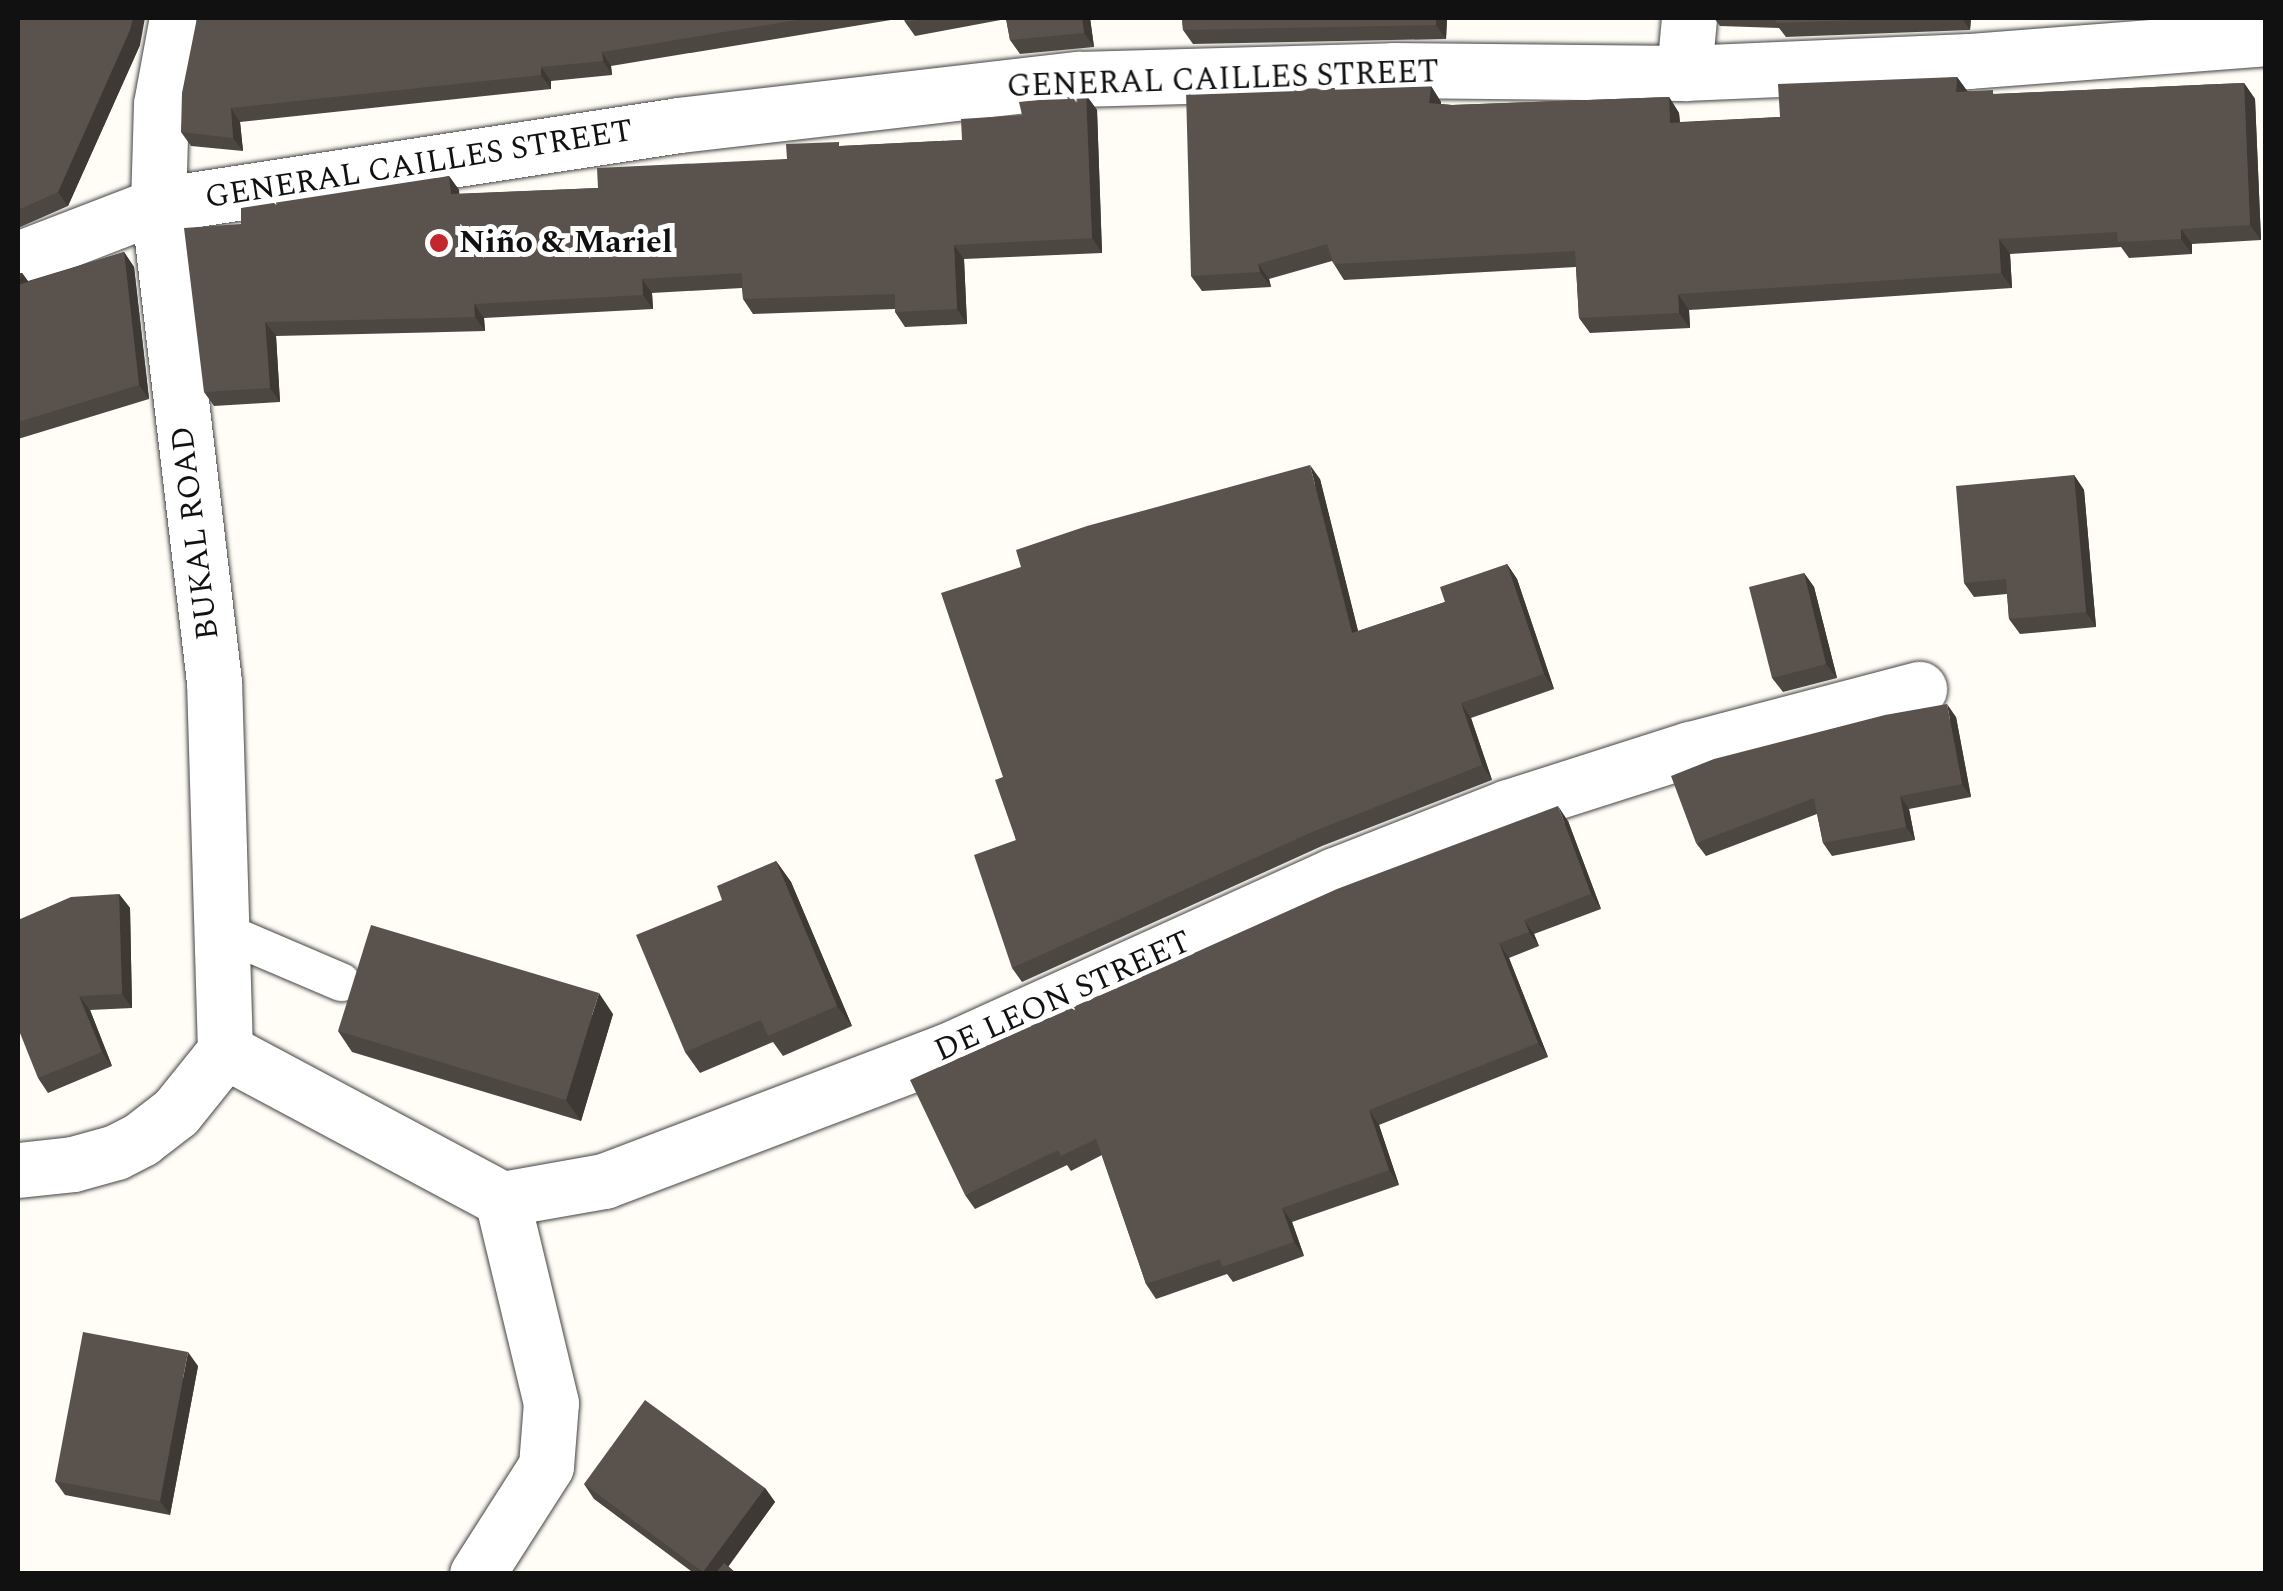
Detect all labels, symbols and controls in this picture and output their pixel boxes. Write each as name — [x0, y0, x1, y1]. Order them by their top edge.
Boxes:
street label: GENERAL CAILLES STREET — [1006, 53, 1440, 107]
street label: GENERAL CAILLES STREET — [202, 112, 636, 218]
place label: Niño & Mariel — [459, 224, 672, 262]
marker: Niño & Mariel — [428, 232, 450, 254]
street label: BUKAL ROAD — [164, 424, 228, 642]
street label: DE LEON STREET — [929, 923, 1197, 1071]

